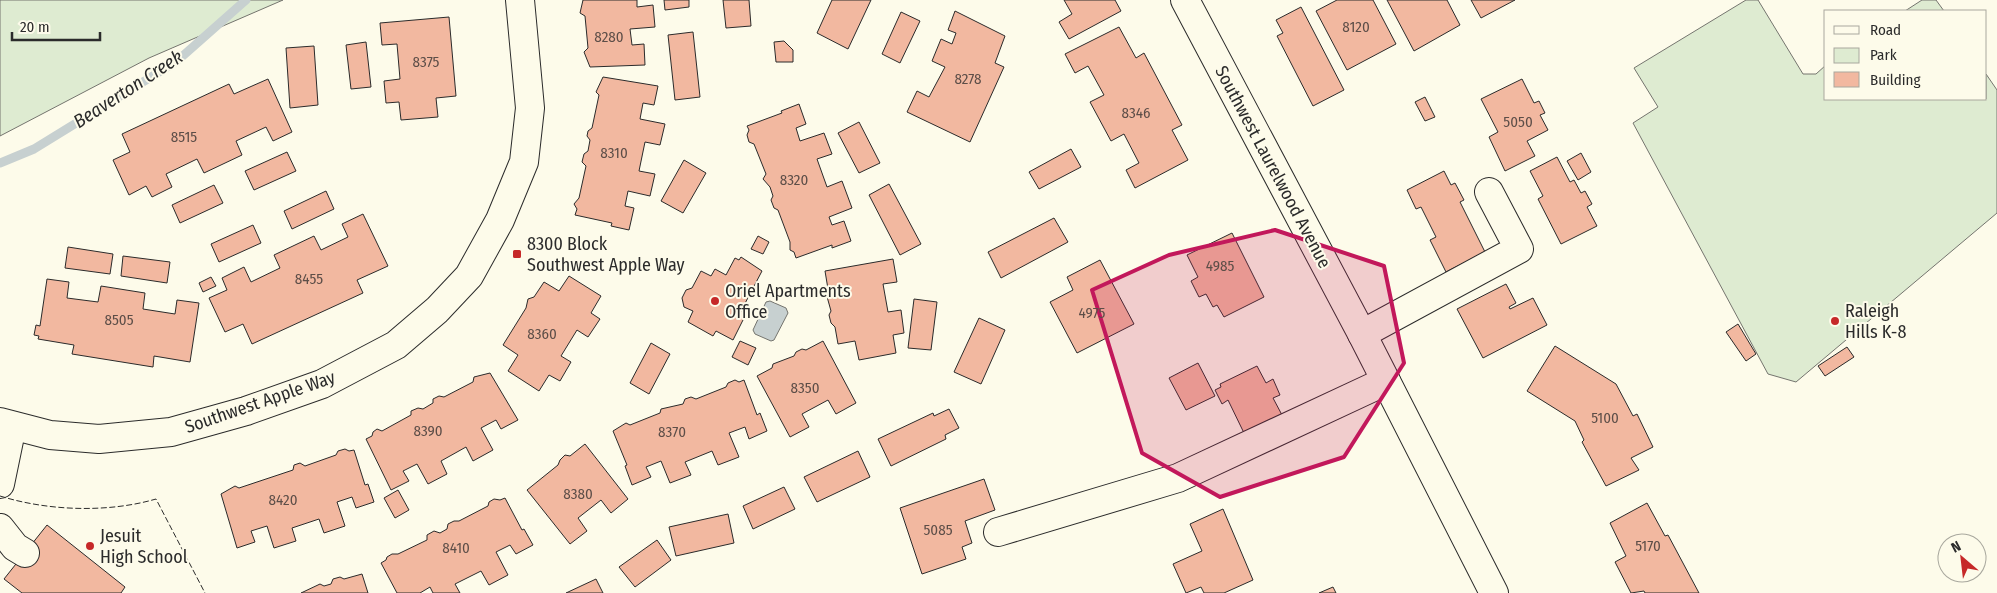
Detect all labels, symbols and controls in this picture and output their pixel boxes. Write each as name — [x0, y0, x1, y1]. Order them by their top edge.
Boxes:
scale bar — [12, 10, 100, 42]
legend — [1824, 10, 1987, 100]
text: 20 m — [20, 18, 50, 36]
house number: 8120 — [1342, 18, 1370, 36]
text: Road — [1870, 21, 1901, 39]
house number: 8280 — [594, 28, 624, 46]
water label: Beaverton Creek — [69, 45, 187, 133]
text: Park — [1870, 46, 1897, 64]
house number: 8375 — [413, 53, 440, 71]
street label: Southwest Laurelwood Avenue — [1210, 62, 1336, 272]
house number: 8278 — [954, 70, 982, 88]
text: Building — [1870, 71, 1921, 89]
house number: 8346 — [1122, 104, 1150, 122]
house number: 5050 — [1503, 113, 1533, 131]
house number: 8515 — [171, 128, 197, 146]
house number: 8310 — [600, 144, 628, 162]
house number: 8320 — [780, 171, 808, 189]
place label: 8300 Block Southwest Apple Way — [527, 233, 685, 276]
marker: 8300 Block Southwest Apple Way — [511, 248, 523, 260]
house number: 4985 — [1206, 257, 1234, 275]
house number: 8455 — [295, 270, 323, 288]
place label: Oriel Apartments Office — [725, 280, 851, 323]
marker: Oriel Apartments Office — [709, 295, 721, 307]
place label: Raleigh Hills K-8 — [1845, 300, 1906, 343]
house number: 4975 — [1079, 304, 1106, 322]
house number: 8505 — [104, 311, 134, 329]
marker: Raleigh Hills K-8 — [1829, 315, 1841, 327]
house number: 8360 — [527, 325, 557, 343]
street label: Southwest Apple Way — [182, 366, 338, 438]
house number: 8350 — [791, 379, 819, 397]
house number: 5100 — [1591, 409, 1619, 427]
house number: 8390 — [413, 422, 443, 440]
house number: 8370 — [658, 423, 686, 441]
house number: 8380 — [563, 485, 593, 503]
house number: 8420 — [269, 491, 298, 509]
house number: 5085 — [923, 521, 953, 539]
place label: Jesuit High School — [100, 525, 188, 568]
north arrow — [1937, 533, 1987, 583]
house number: 5170 — [1635, 537, 1661, 555]
text: N — [1948, 537, 1964, 556]
house number: 8410 — [442, 539, 470, 557]
marker: Jesuit High School — [84, 540, 96, 552]

